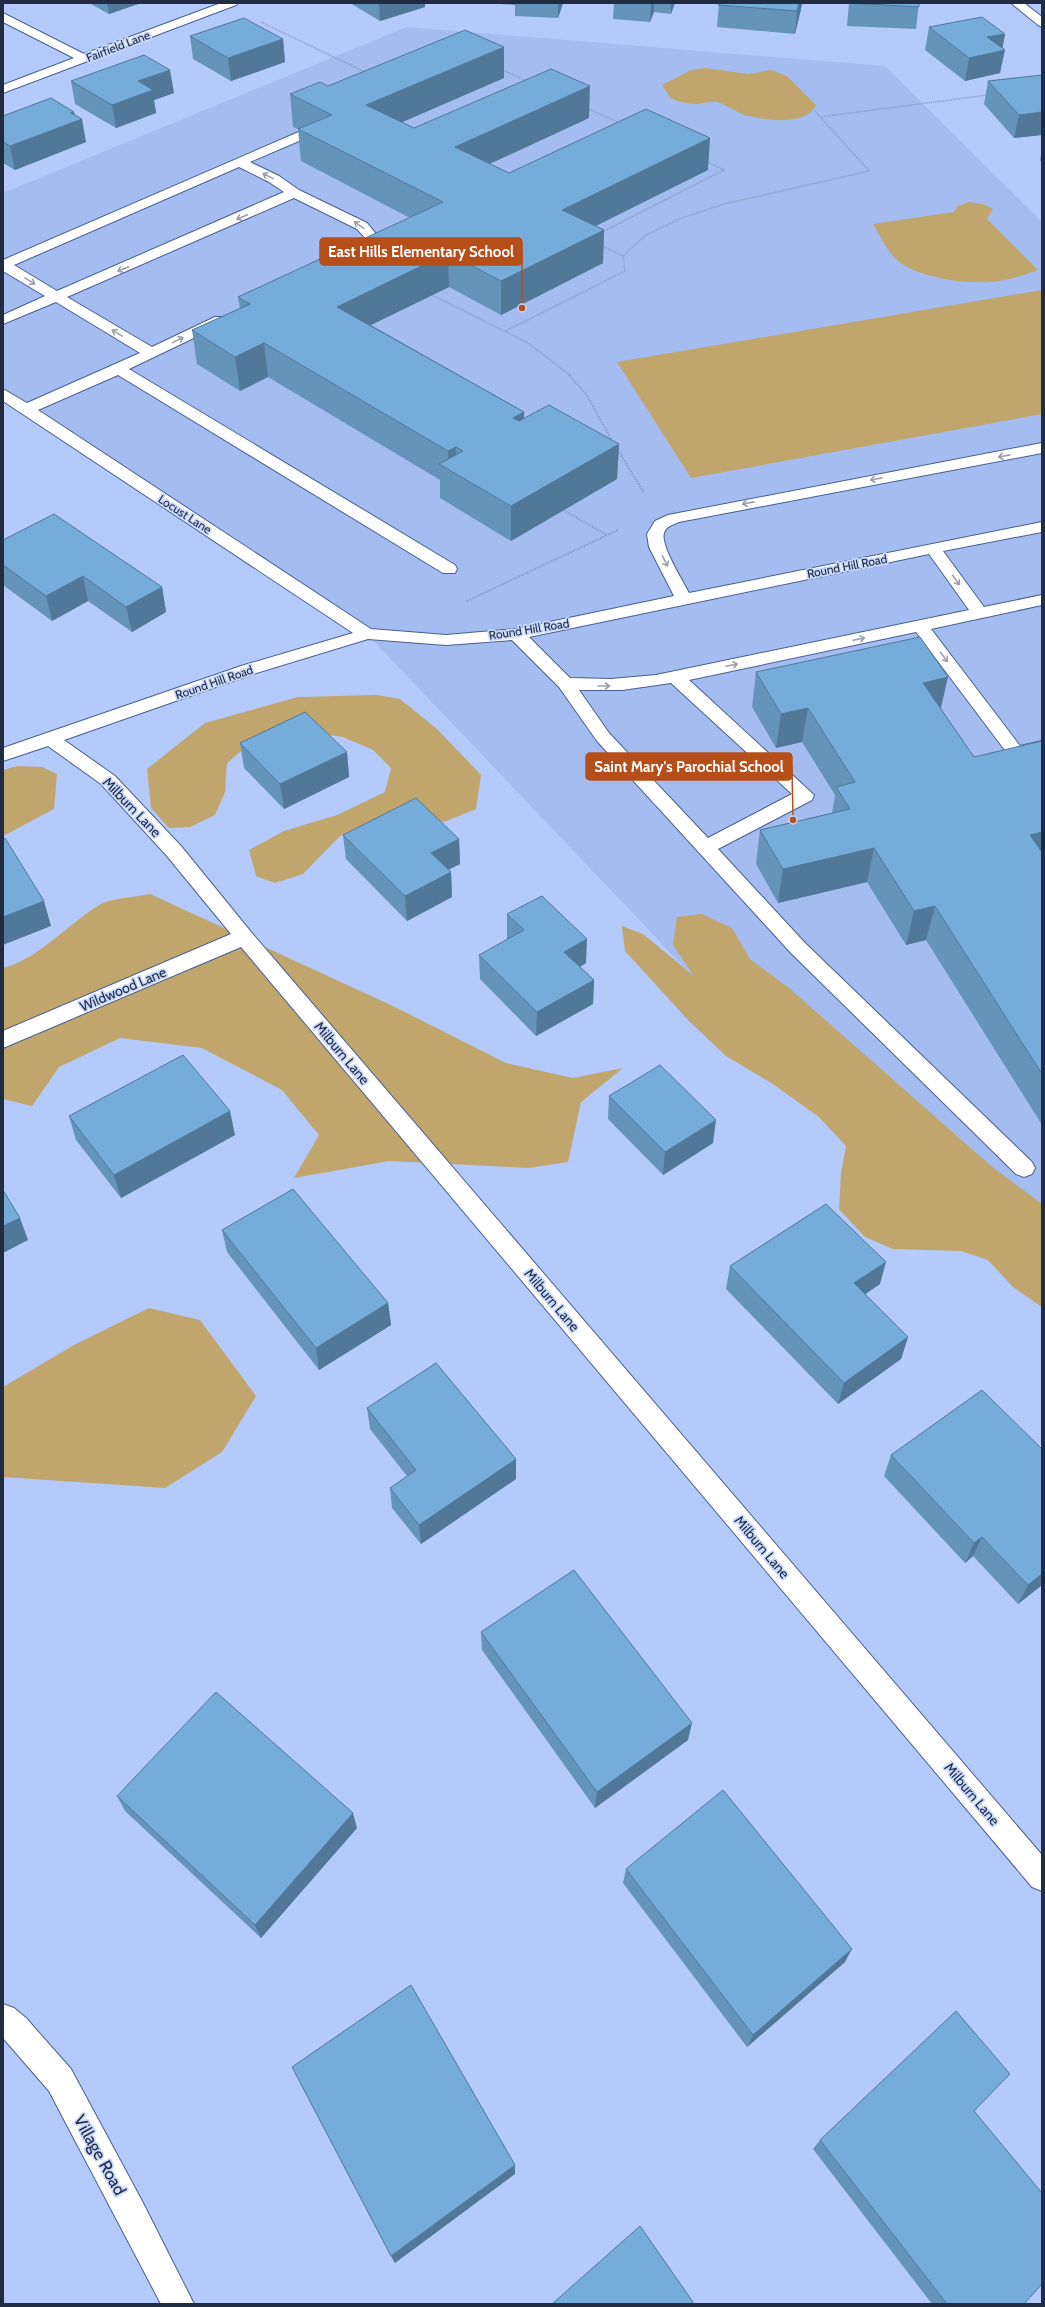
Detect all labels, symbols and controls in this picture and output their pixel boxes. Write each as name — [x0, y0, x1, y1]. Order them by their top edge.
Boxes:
street label: Fairfield Lane — [84, 27, 152, 65]
one-way arrow — [262, 172, 274, 179]
one-way arrow — [237, 214, 249, 222]
one-way arrow — [354, 221, 365, 229]
callout: East Hills Elementary School — [320, 238, 522, 265]
text: East Hills Elementary School — [328, 243, 514, 261]
one-way arrow — [117, 266, 129, 273]
one-way arrow — [24, 277, 35, 285]
one-way arrow — [111, 329, 123, 337]
one-way arrow — [172, 336, 184, 343]
one-way arrow — [998, 452, 1011, 460]
one-way arrow — [870, 476, 883, 484]
street label: Locust Lane — [156, 491, 214, 537]
one-way arrow — [742, 499, 755, 507]
street label: Round Hill Road — [806, 551, 888, 581]
one-way arrow — [662, 555, 669, 567]
one-way arrow — [952, 575, 960, 586]
street label: Round Hill Road — [488, 615, 570, 643]
one-way arrow — [852, 634, 865, 642]
one-way arrow — [940, 651, 948, 662]
one-way arrow — [725, 661, 738, 669]
street label: Round Hill Road — [173, 662, 255, 702]
one-way arrow — [597, 682, 610, 690]
callout: Saint Mary's Parochial School — [586, 753, 792, 780]
text: Saint Mary's Parochial School — [594, 758, 784, 776]
street label: Milburn Lane — [99, 773, 165, 841]
street label: Wildwood Lane — [77, 963, 169, 1015]
street label: Milburn Lane — [310, 1018, 374, 1088]
street label: Milburn Lane — [520, 1265, 584, 1335]
street label: Milburn Lane — [730, 1512, 794, 1582]
street label: Milburn Lane — [940, 1759, 1004, 1829]
street label: Village Road — [70, 2111, 130, 2199]

